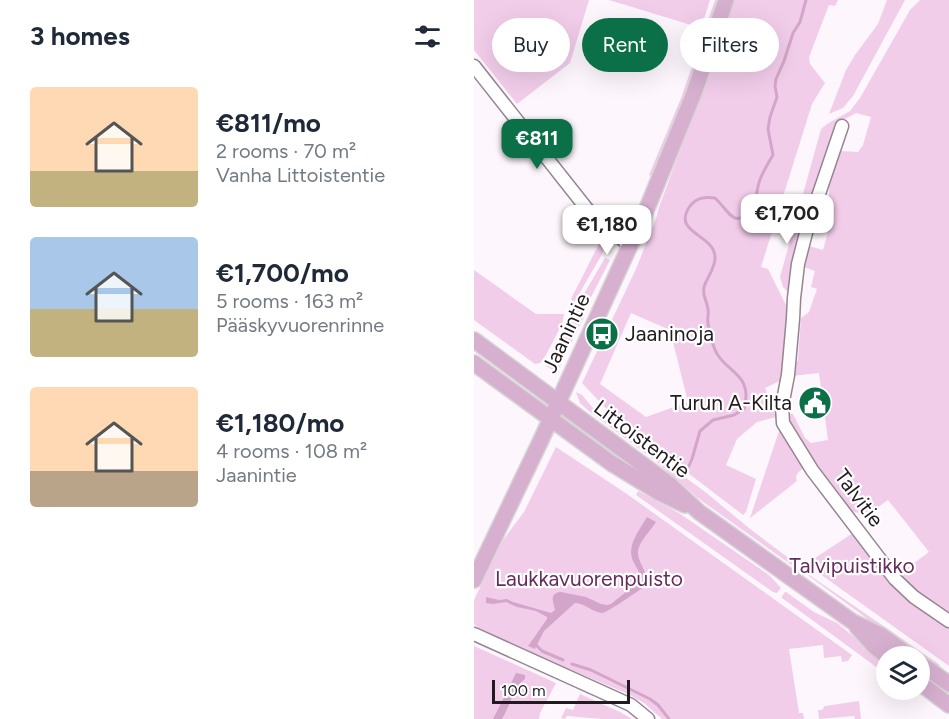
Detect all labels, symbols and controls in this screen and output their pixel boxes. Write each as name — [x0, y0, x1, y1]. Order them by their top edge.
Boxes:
chip: Buy — [492, 18, 570, 72]
chip: Rent — [582, 18, 668, 72]
chip: Filters — [680, 18, 779, 72]
text: 3 homes — [30, 20, 130, 52]
icon: filters — [411, 20, 444, 53]
text: €811/mo — [216, 107, 321, 139]
icon: home — [78, 111, 150, 183]
pin: €811 — [501, 119, 573, 170]
text: €811 — [515, 126, 559, 150]
text: 2 rooms · 70 m² — [216, 139, 356, 163]
text: Vanha Littoistentie — [216, 163, 385, 187]
pin: €1,700 — [738, 194, 836, 245]
text: €1,700 — [755, 201, 819, 225]
pin: €1,180 — [558, 205, 656, 256]
text: €1,180 — [576, 212, 638, 236]
text: €1,700/mo — [216, 257, 349, 289]
icon: home — [78, 261, 150, 333]
text: 5 rooms · 163 m² — [216, 289, 363, 313]
street label: Jaanintie — [536, 289, 595, 377]
text: Pääskyvuorenrinne — [216, 313, 384, 337]
bus stop icon: Jaaninoja — [584, 316, 620, 352]
place label: Jaaninoja — [625, 321, 714, 346]
public building icon: Turun A-Kilta — [797, 385, 833, 421]
place label: Turun A-Kilta — [670, 390, 792, 415]
street label: Littoistentie — [589, 394, 695, 483]
text: €1,180/mo — [216, 407, 344, 439]
icon: home — [78, 411, 150, 483]
text: 4 rooms · 108 m² — [216, 439, 367, 463]
text: Jaanintie — [216, 463, 297, 487]
street label: Talvitie — [830, 464, 889, 531]
park label: Talvipuistikko — [789, 553, 915, 578]
park label: Laukkavuorenpuisto — [495, 566, 683, 591]
map controls — [876, 646, 930, 700]
button: layers — [876, 646, 930, 700]
scale bar — [492, 677, 630, 704]
text: 100 m — [501, 681, 546, 700]

